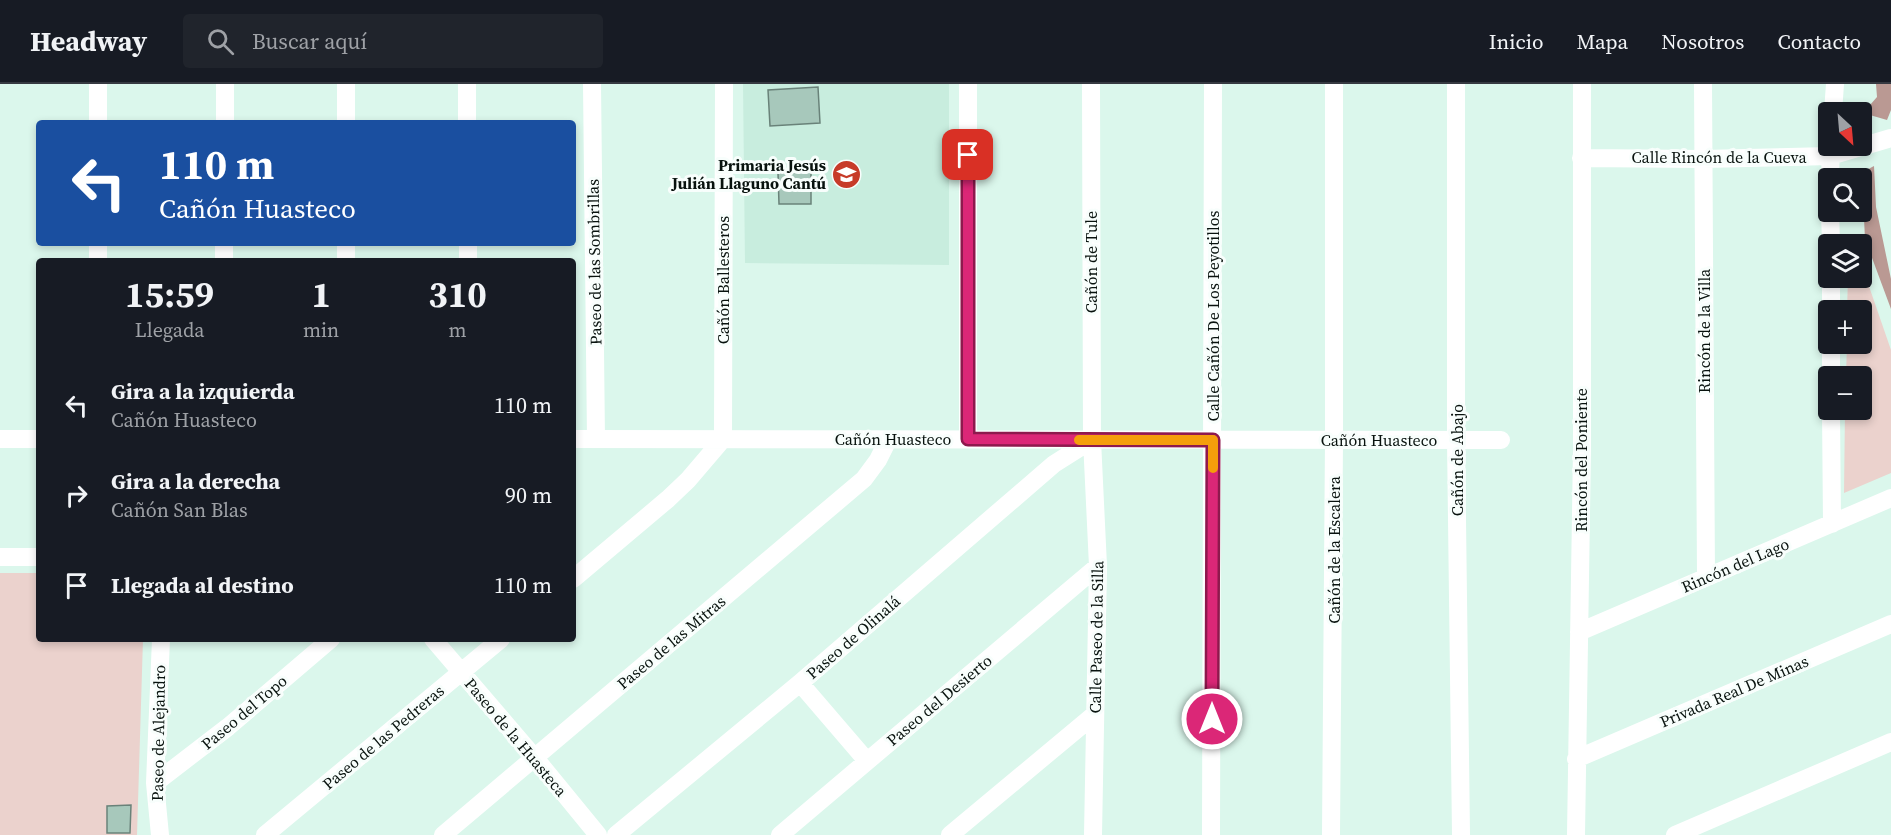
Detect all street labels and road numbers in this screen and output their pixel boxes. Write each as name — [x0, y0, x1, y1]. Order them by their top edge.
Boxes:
street label: Calle Rincón de la Cueva — [1631, 146, 1807, 168]
street label: Paseo de las Sombrillas — [582, 179, 606, 345]
street label: Cañón de Tule — [1080, 211, 1102, 313]
street label: Calle Cañón De Los Peyotillos — [1202, 211, 1224, 421]
street label: Cañón Ballesteros — [712, 216, 734, 344]
street label: Rincón de la Villa — [1693, 268, 1715, 393]
street label: Rincón del Poniente — [1570, 388, 1592, 532]
street label: Cañón de Abajo — [1446, 404, 1468, 516]
street label: Cañón Huasteco — [835, 428, 952, 450]
street label: Cañón Huasteco — [1321, 429, 1438, 451]
street label: Cañón de la Escalera — [1323, 475, 1345, 624]
street label: Rincón del Lago — [1678, 532, 1792, 598]
street label: Calle Paseo de la Silla — [1084, 560, 1108, 714]
street label: Paseo de las Mitras — [612, 590, 730, 694]
street label: Paseo de Olinalá — [801, 590, 905, 684]
street label: Paseo del Desierto — [882, 649, 996, 751]
street label: Privada Real De Minas — [1656, 650, 1812, 732]
street label: Paseo de Alejandro — [146, 664, 170, 801]
street label: Paseo del Topo — [196, 669, 292, 754]
street label: Paseo de la Huasteca — [460, 673, 573, 802]
street label: Paseo de las Pedreras — [318, 680, 448, 794]

